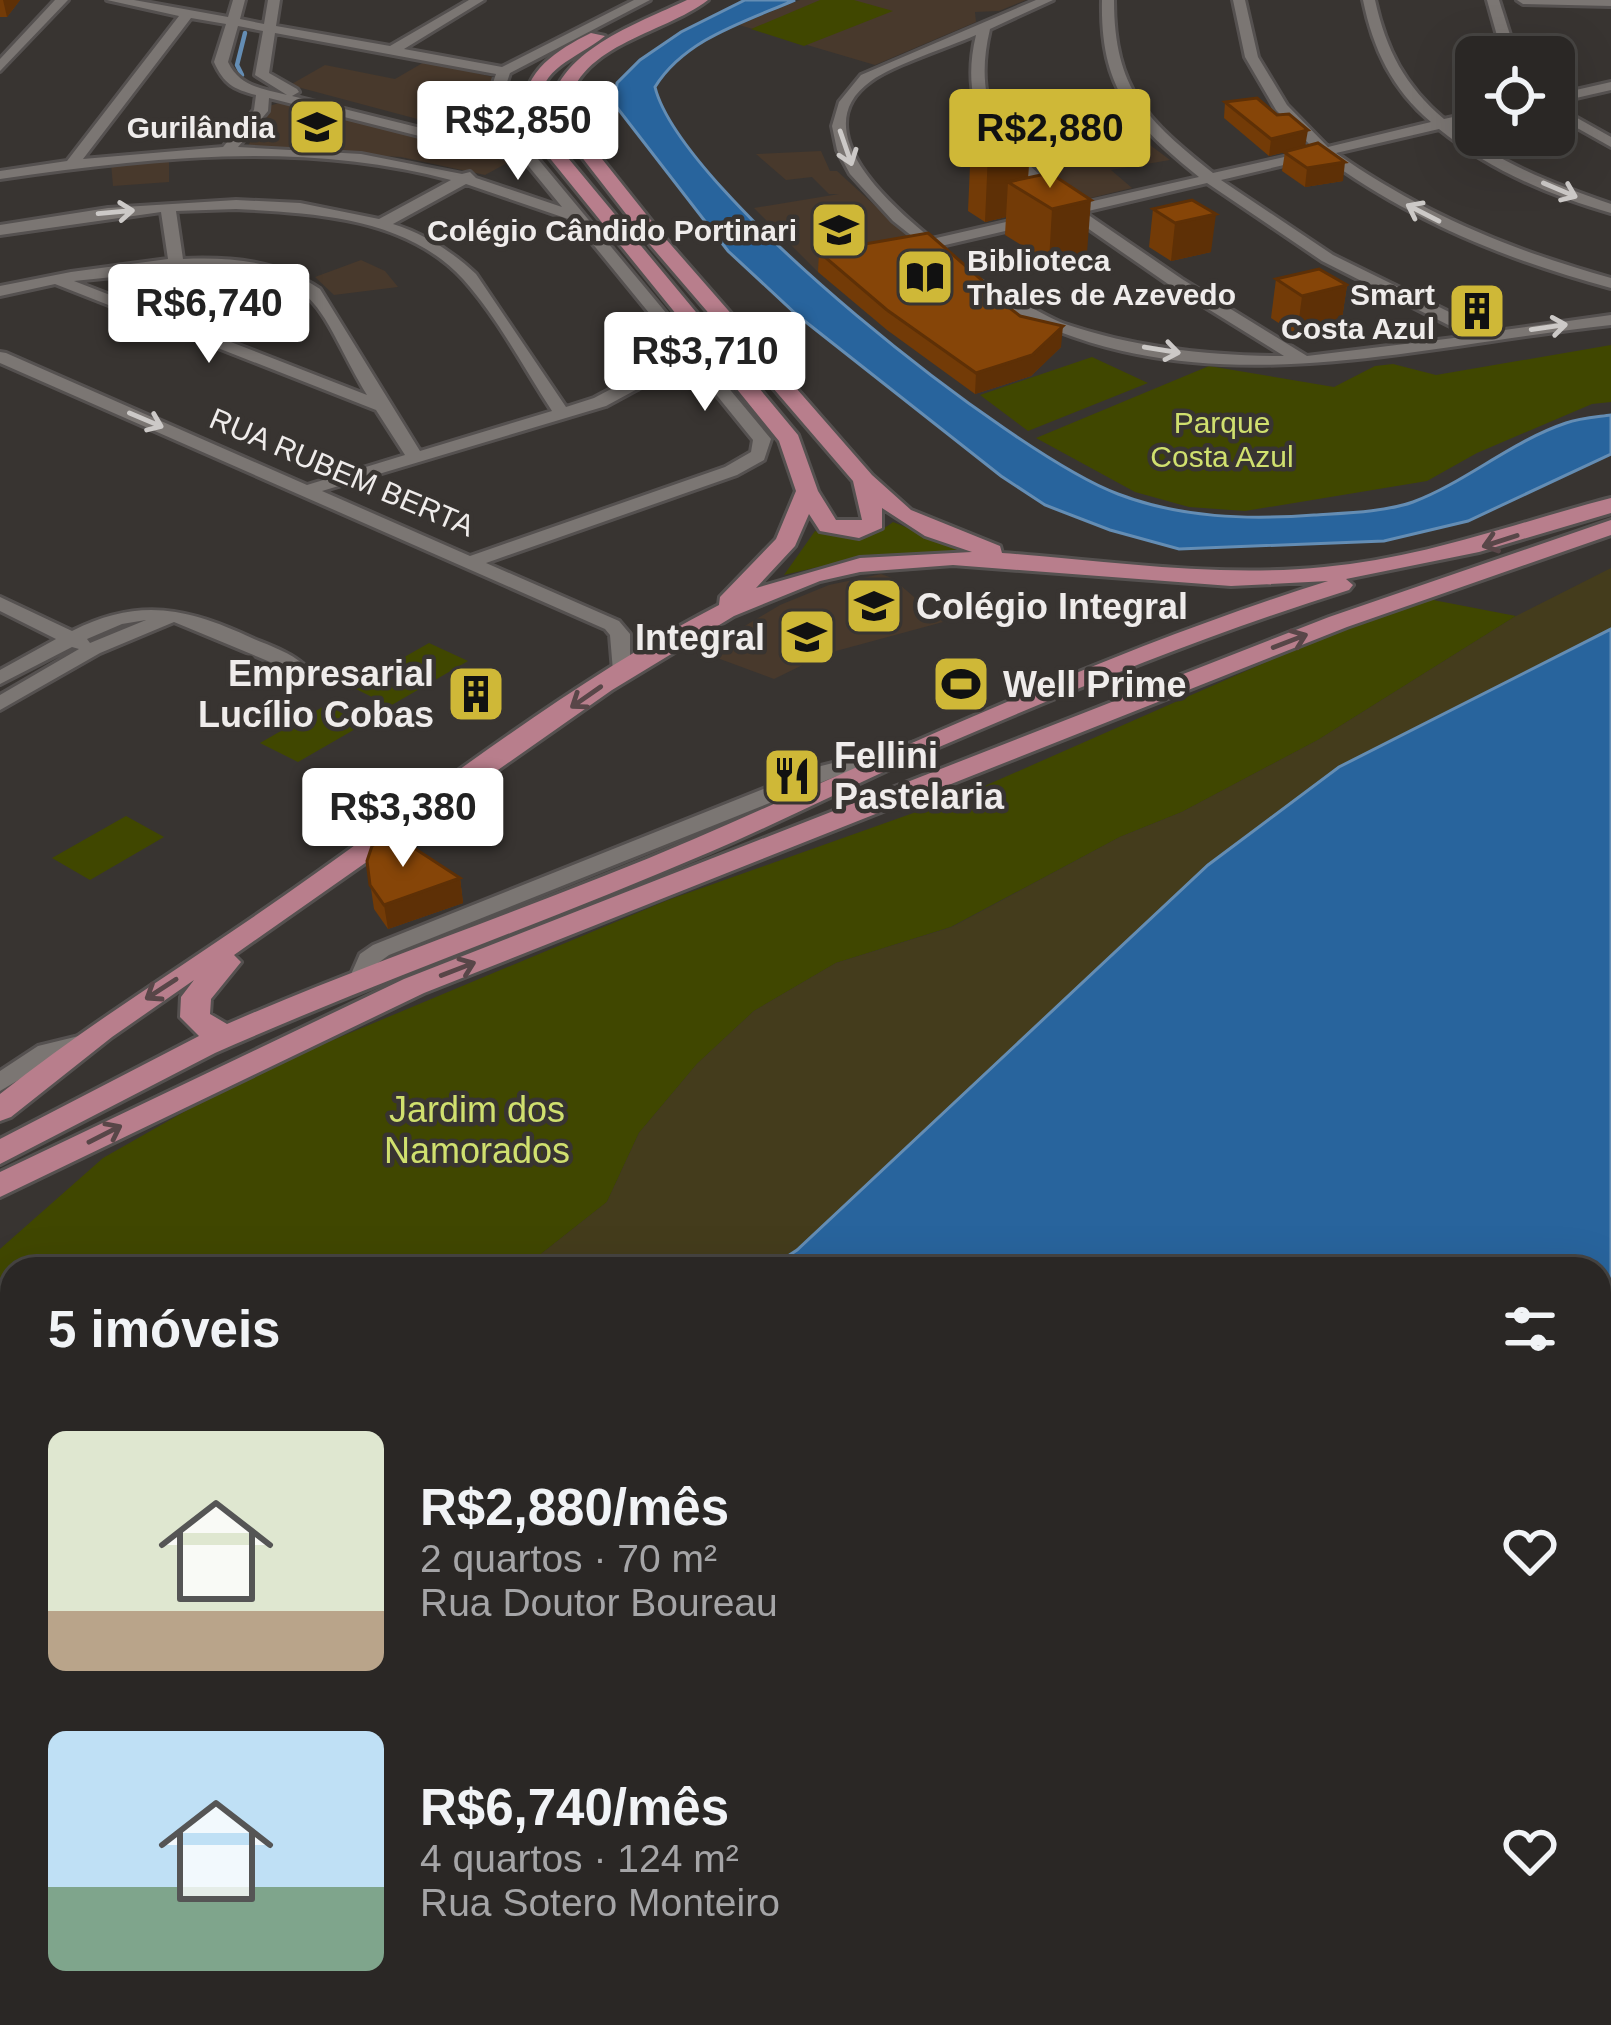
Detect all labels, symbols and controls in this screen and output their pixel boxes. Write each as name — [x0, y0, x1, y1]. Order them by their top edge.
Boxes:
map controls — [1455, 36, 1575, 156]
button: locate — [1455, 36, 1575, 156]
pin: R$2,850 — [407, 81, 629, 183]
pin: R$2,880 — [939, 89, 1161, 191]
school or university icon: Gurilândia — [286, 96, 348, 158]
text: R$2,850 — [444, 98, 592, 141]
text: R$2,880 — [976, 106, 1124, 149]
place label: Gurilândia — [127, 111, 275, 144]
one-way arrow — [837, 129, 858, 166]
one-way arrow — [1540, 181, 1577, 202]
school or university icon: Colégio Cândido Portinari — [808, 199, 870, 261]
one-way arrow — [95, 201, 134, 224]
one-way arrow — [1406, 201, 1441, 224]
place label: Colégio Cândido Portinari — [427, 214, 797, 247]
place label: Biblioteca Thales de Azevedo — [967, 244, 1236, 311]
library icon: Biblioteca Thales de Azevedo — [894, 246, 956, 308]
pin: R$6,740 — [98, 264, 320, 366]
place label: Smart Costa Azul — [1281, 278, 1435, 345]
building icon: Smart Costa Azul — [1446, 280, 1508, 342]
text: R$6,740 — [135, 281, 283, 324]
pin: R$3,710 — [594, 312, 816, 414]
one-way arrow — [1529, 315, 1568, 338]
text: R$3,710 — [631, 329, 779, 372]
one-way arrow — [1142, 339, 1181, 362]
street label: RUA RUBEM BERTA — [205, 401, 479, 543]
park label: Parque Costa Azul — [1150, 406, 1294, 473]
one-way arrow — [127, 411, 164, 432]
one-way arrow — [1482, 532, 1520, 554]
school or university icon: Colégio Integral — [843, 575, 905, 637]
place label: Colégio Integral — [916, 586, 1188, 627]
school or university icon: Integral — [776, 606, 838, 668]
place label: Integral — [635, 617, 765, 658]
one-way arrow — [1270, 629, 1307, 651]
place label: Empresarial Lucílio Cobas — [198, 653, 434, 735]
sports icon: Well Prime — [930, 653, 992, 715]
building icon: Empresarial Lucílio Cobas — [445, 663, 507, 725]
place label: Well Prime — [1003, 664, 1186, 705]
one-way arrow — [570, 684, 604, 709]
place label: Fellini Pastelaria — [834, 735, 1005, 817]
restaurant icon: Fellini Pastelaria — [761, 745, 823, 807]
pin: R$3,380 — [292, 768, 514, 870]
text: R$3,380 — [329, 785, 477, 828]
one-way arrow — [438, 956, 475, 978]
one-way arrow — [145, 977, 179, 1001]
park label: Jardim dos Namorados — [384, 1089, 570, 1171]
one-way arrow — [86, 1121, 122, 1144]
icon: filters — [1497, 1296, 1563, 1362]
text: 5 imóveis — [48, 1301, 280, 1358]
icon: home — [144, 1479, 288, 1623]
text: R$2,880/mês — [420, 1479, 729, 1536]
icon: heart — [1497, 1518, 1563, 1584]
text: 2 quartos · 70 m² — [420, 1537, 717, 1580]
text: Rua Doutor Boureau — [420, 1581, 778, 1624]
icon: home — [144, 1779, 288, 1923]
text: R$6,740/mês — [420, 1779, 729, 1836]
icon: heart — [1497, 1818, 1563, 1884]
text: 4 quartos · 124 m² — [420, 1837, 739, 1880]
text: Rua Sotero Monteiro — [420, 1881, 780, 1924]

